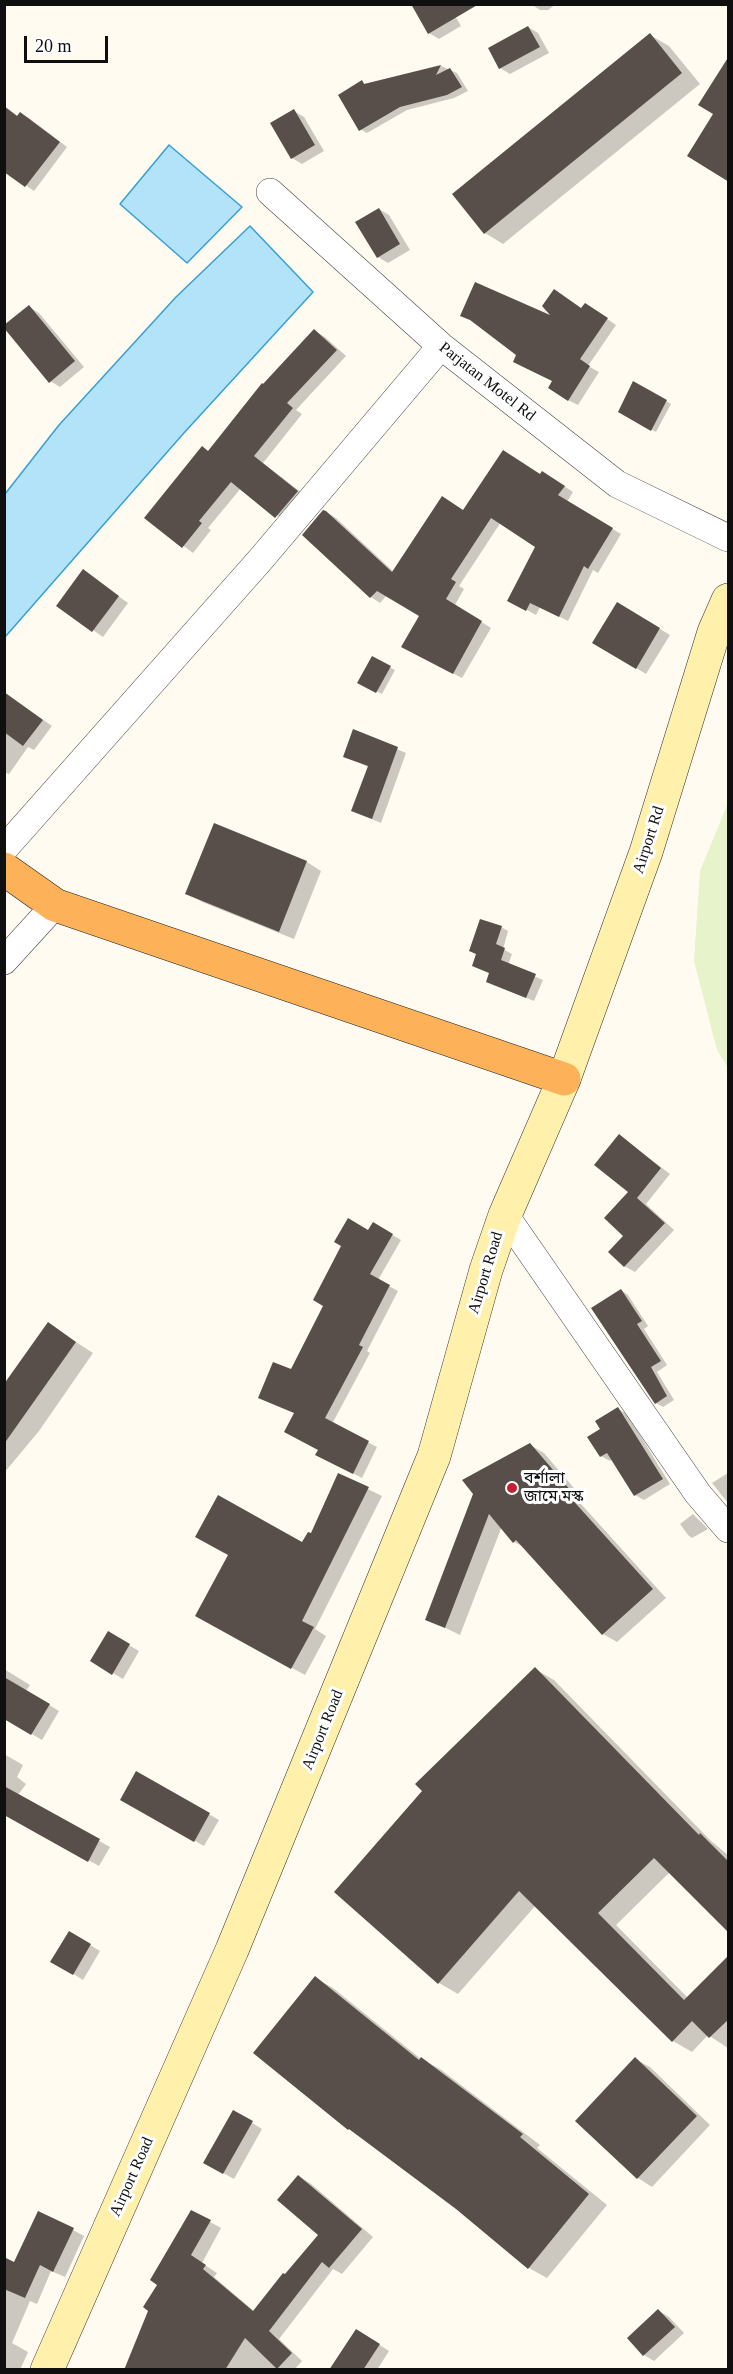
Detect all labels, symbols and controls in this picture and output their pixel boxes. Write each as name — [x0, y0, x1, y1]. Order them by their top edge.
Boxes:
scale bar — [27, 24, 111, 62]
text: 20 m — [35, 36, 72, 56]
street label: Parjatan Motel Rd — [435, 338, 539, 426]
street label: Airport Rd — [629, 804, 669, 876]
street label: Airport Road — [464, 1230, 508, 1316]
place label: বর্শালা জামে মস্ক — [524, 1469, 583, 1507]
marker: বর্শালা জামে মস্ক — [505, 1481, 519, 1495]
street label: Airport Road — [298, 1687, 348, 1773]
street label: Airport Road — [106, 2134, 158, 2220]

